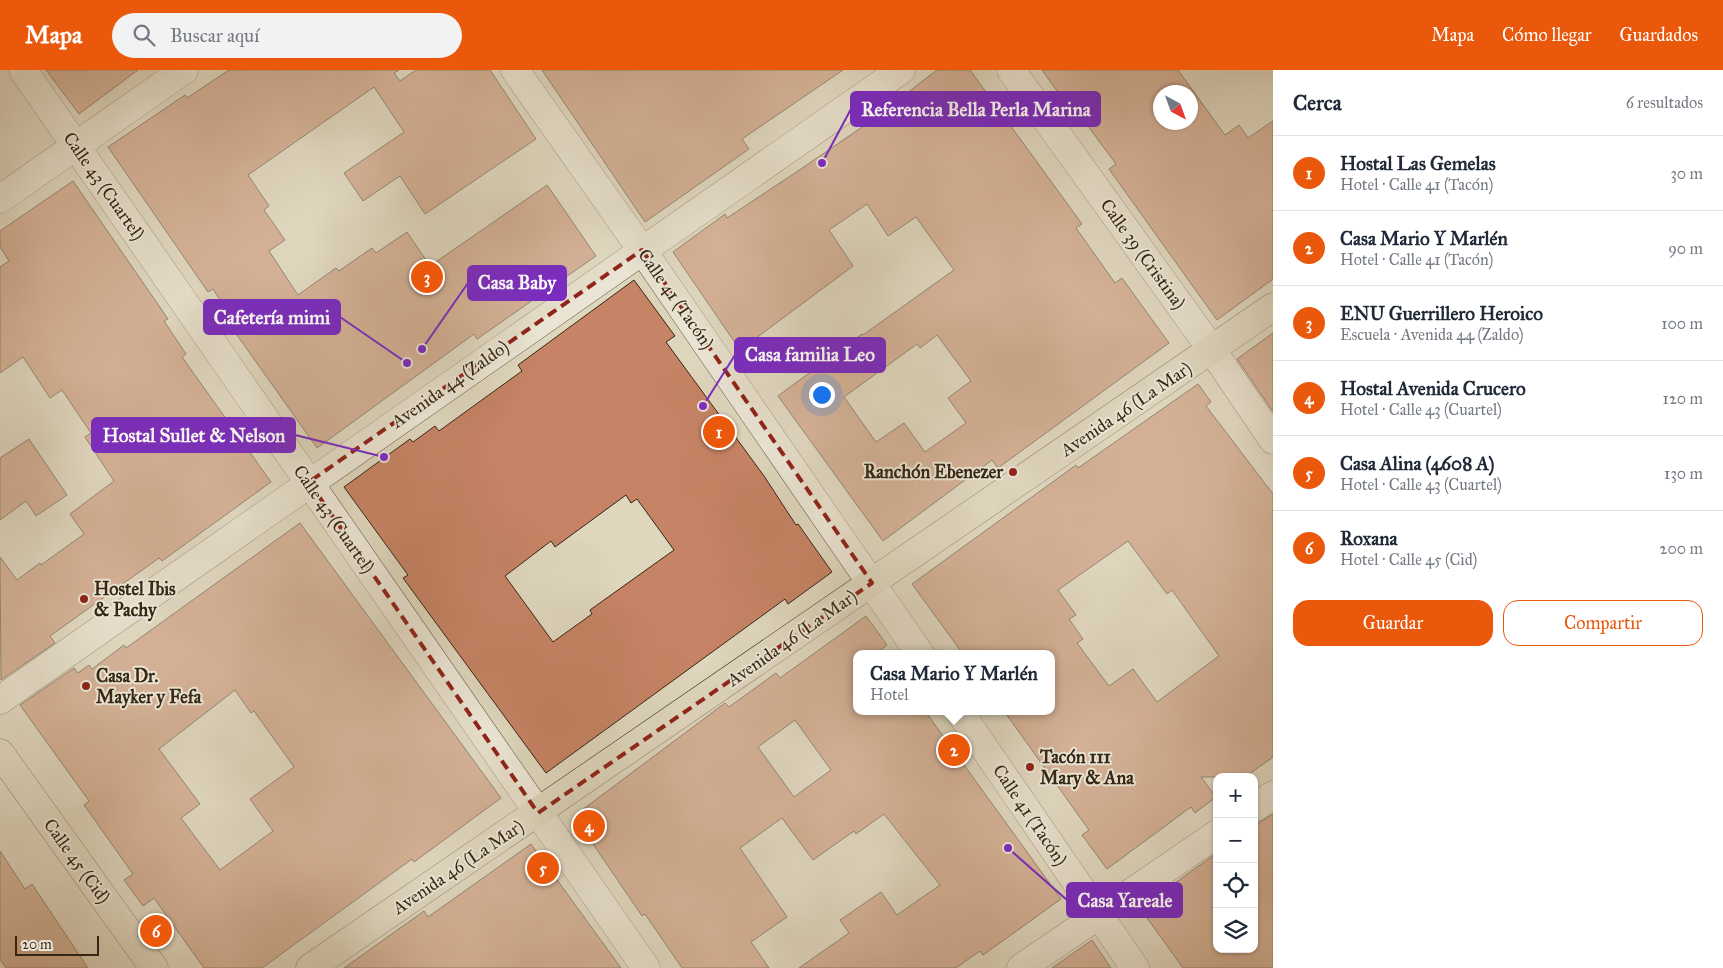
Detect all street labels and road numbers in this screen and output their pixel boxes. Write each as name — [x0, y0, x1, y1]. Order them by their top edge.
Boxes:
street label: Calle 43 (Cuartel) — [58, 128, 149, 245]
street label: Calle 39 (Cristina) — [1095, 195, 1190, 314]
street label: Calle 41 (Tacón) — [633, 245, 719, 354]
street label: Avenida 44 (Zaldo) — [386, 335, 514, 434]
street label: Avenida 46 (La Mar) — [1055, 357, 1196, 462]
street label: Calle 43 (Cuartel) — [288, 461, 379, 578]
street label: Avenida 46 (La Mar) — [722, 585, 862, 692]
street label: Calle 41 (Tacón) — [987, 760, 1072, 870]
street label: Calle 45 (Cid) — [38, 814, 115, 908]
street label: Avenida 46 (La Mar) — [387, 815, 528, 920]

